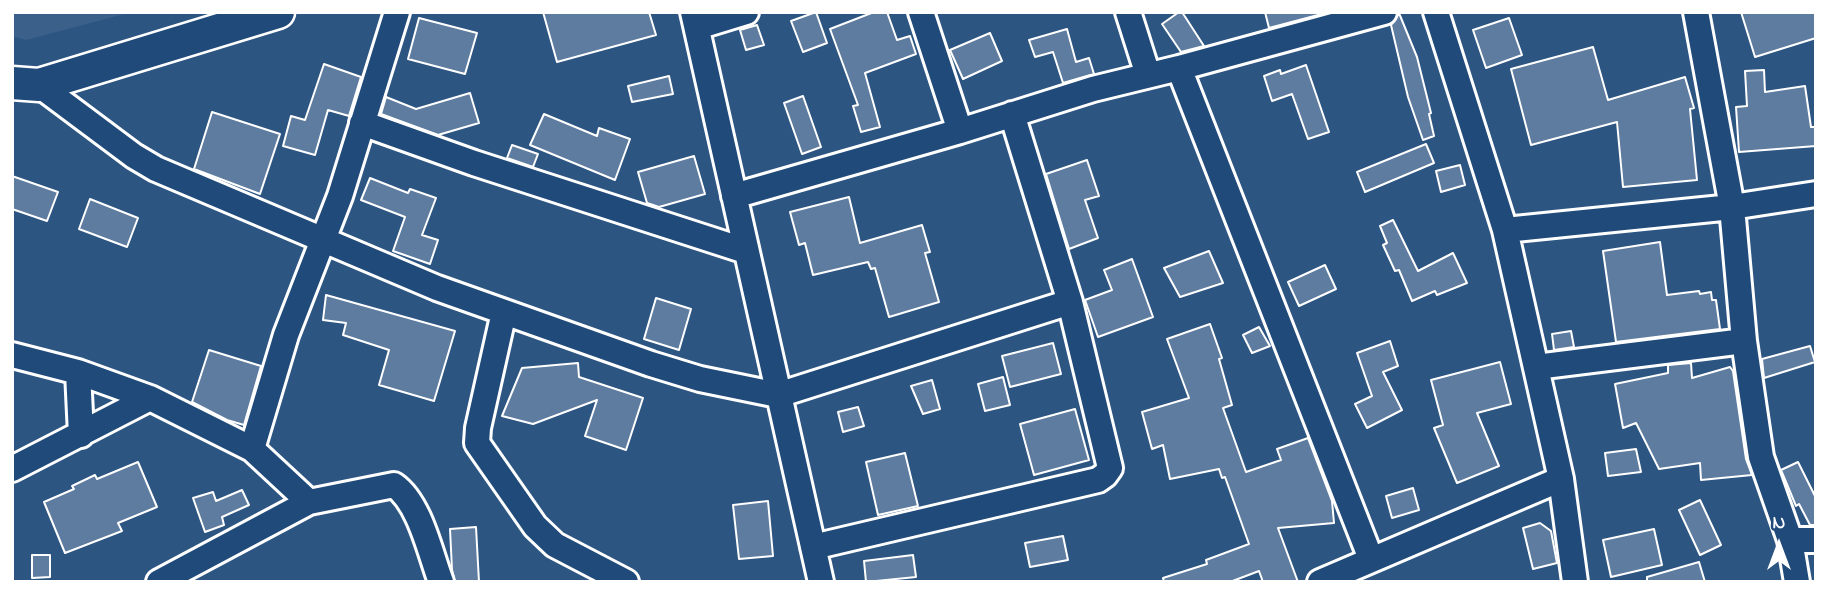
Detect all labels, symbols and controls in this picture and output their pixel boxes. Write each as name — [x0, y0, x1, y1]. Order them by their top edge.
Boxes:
north arrow — [1744, 510, 1814, 580]
text: N — [1773, 510, 1785, 537]

